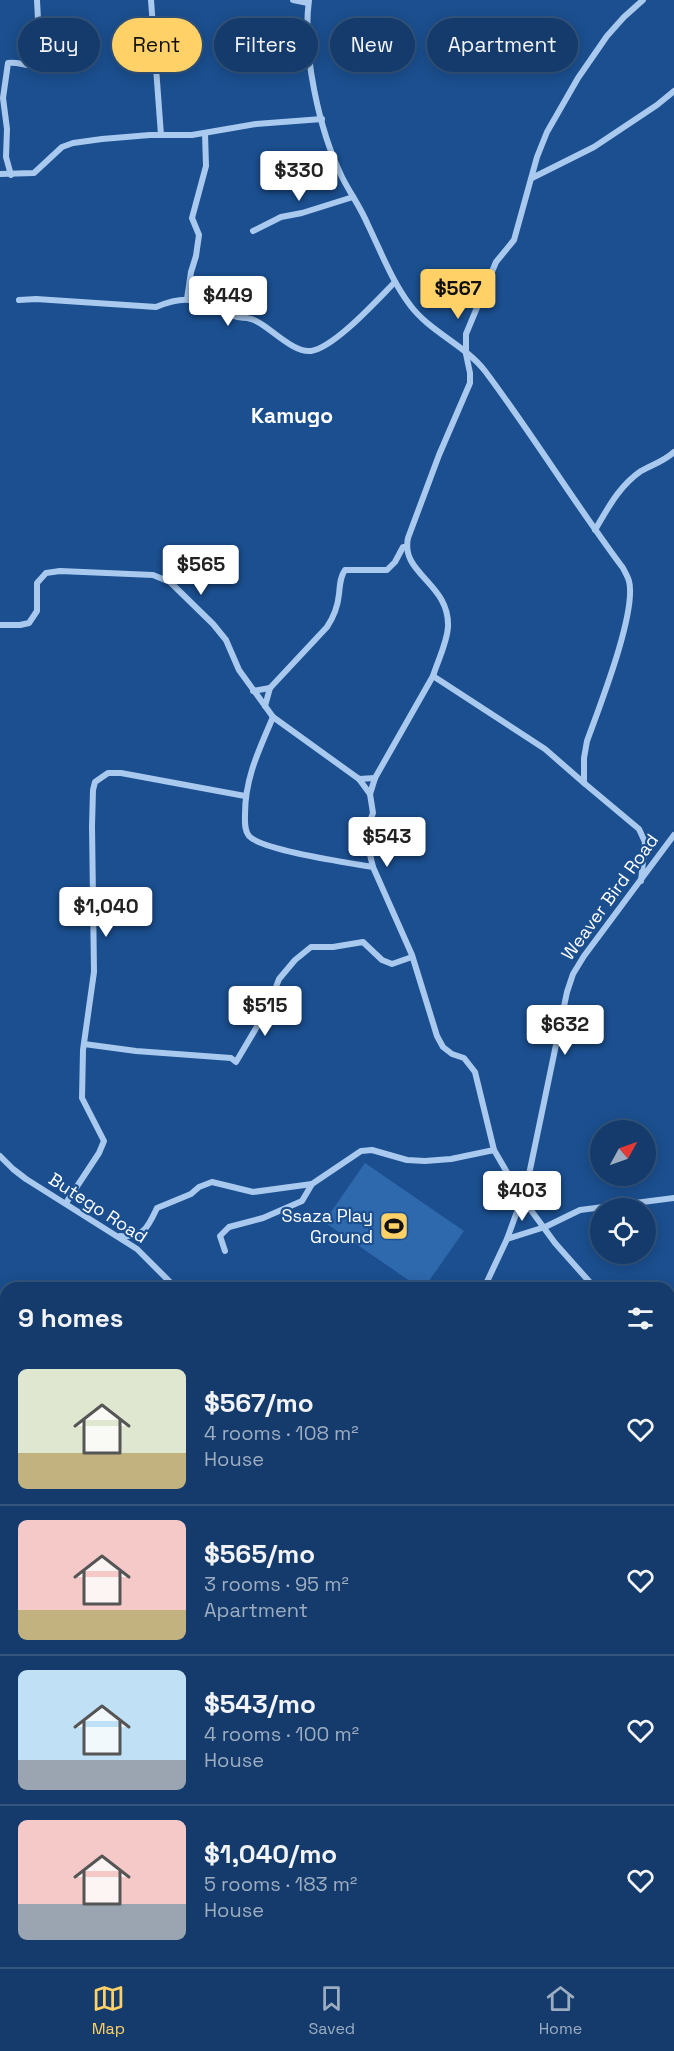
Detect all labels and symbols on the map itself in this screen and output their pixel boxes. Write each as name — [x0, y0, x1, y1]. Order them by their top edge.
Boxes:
pin: $330 — [263, 151, 335, 202]
pin: $567 — [422, 269, 494, 320]
pin: $449 — [192, 276, 264, 327]
district label: Kamugo — [251, 402, 333, 429]
pin: $565 — [165, 545, 237, 596]
pin: $543 — [351, 817, 423, 868]
street label: Weaver Bird Road — [556, 829, 663, 964]
pin: $1,040 — [57, 887, 155, 938]
pin: $515 — [229, 986, 301, 1037]
pin: $632 — [529, 1005, 601, 1056]
north arrow — [590, 1120, 656, 1186]
street label: Butego Road — [45, 1167, 152, 1248]
pin: $403 — [486, 1171, 558, 1222]
place label: Ssaza Play Ground — [282, 1204, 373, 1248]
sports icon: Ssaza Play Ground — [378, 1210, 410, 1242]

